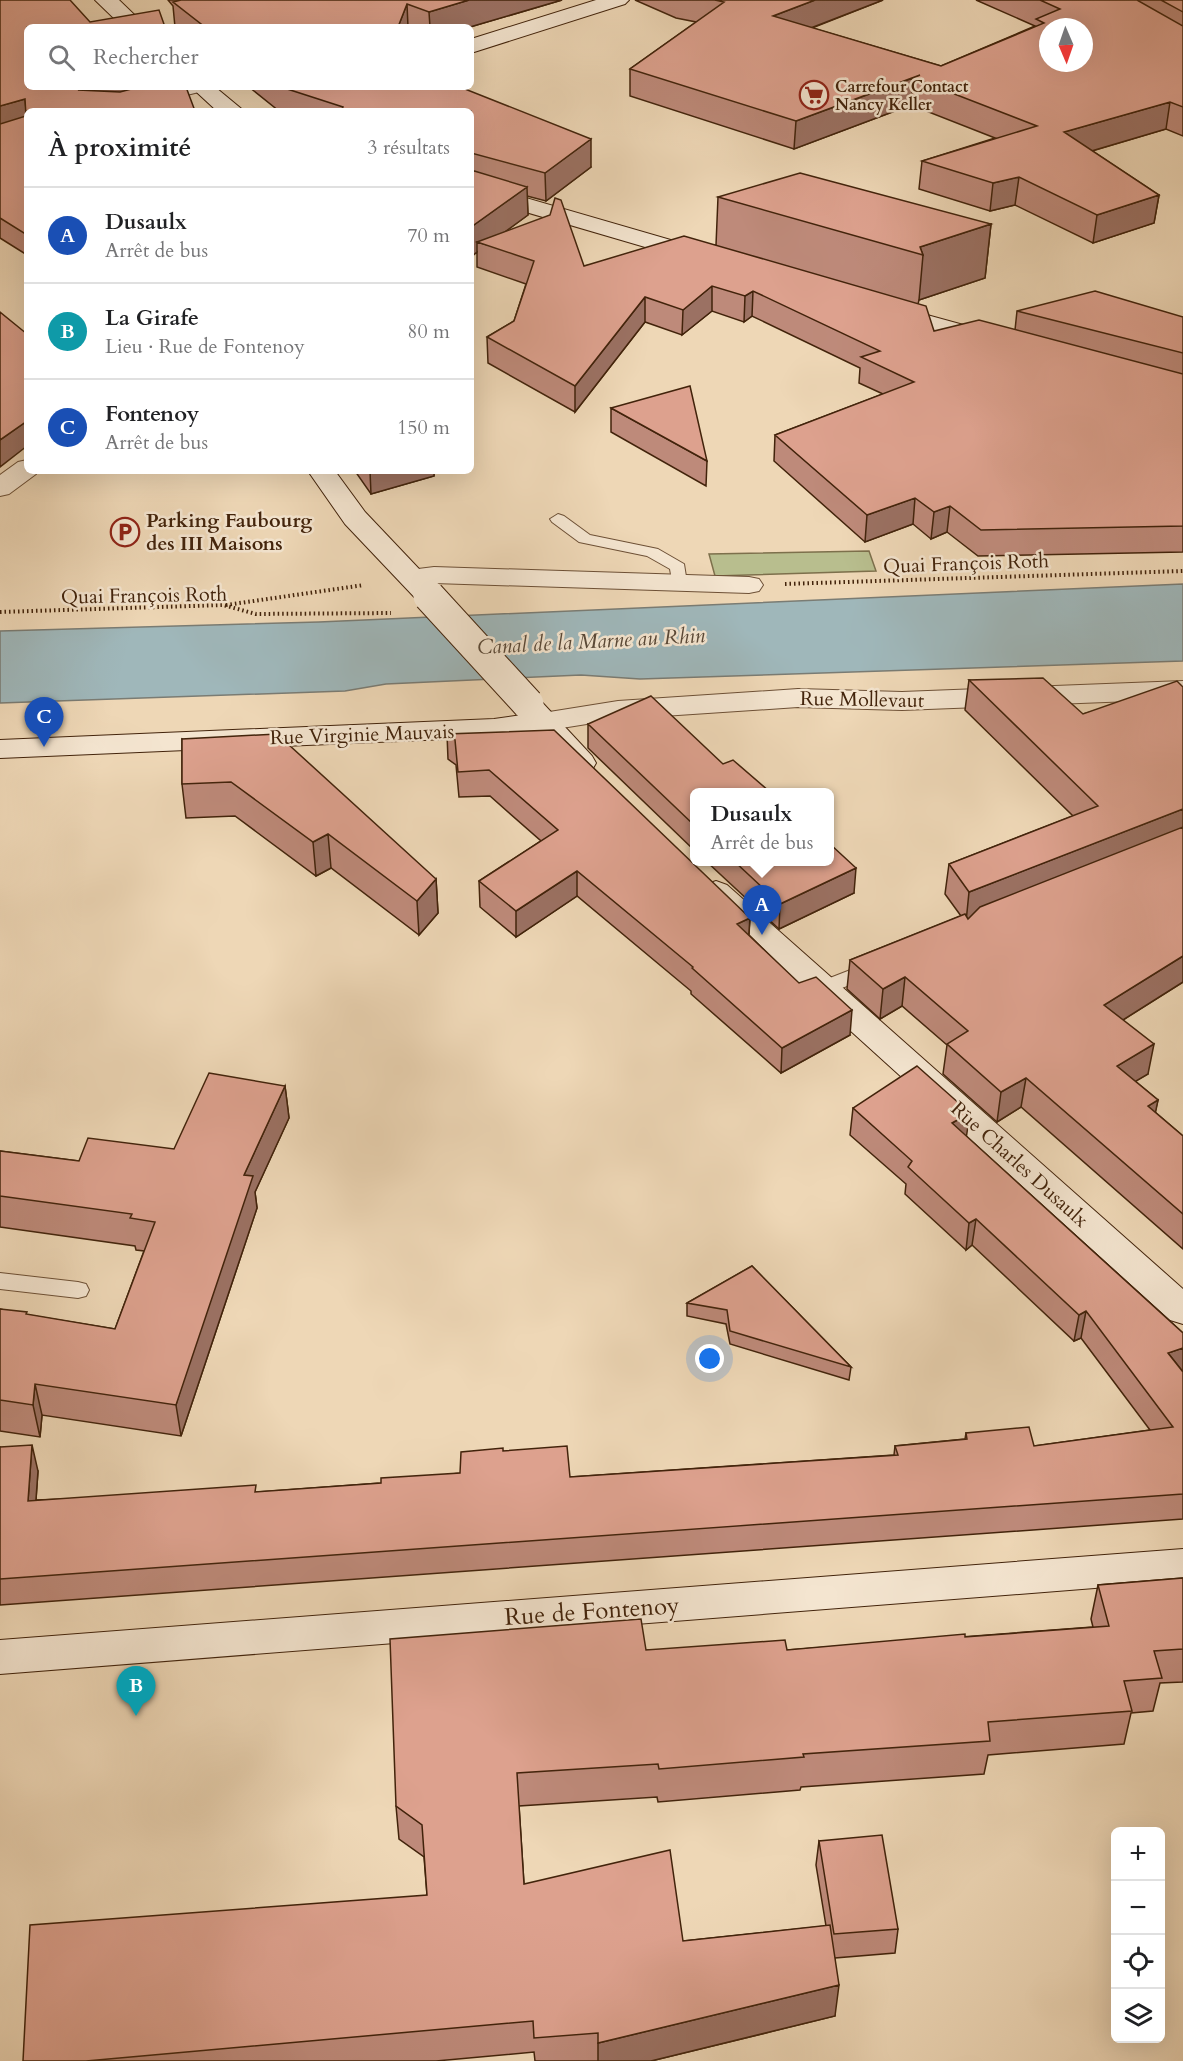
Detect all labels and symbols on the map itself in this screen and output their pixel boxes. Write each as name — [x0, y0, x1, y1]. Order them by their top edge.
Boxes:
north arrow — [1039, 18, 1093, 72]
place label: Carrefour Contact Nancy Keller — [835, 76, 969, 116]
supermarket icon: Carrefour Contact Nancy Keller — [798, 79, 830, 111]
place label: Parking Faubourg des III Maisons — [146, 507, 312, 557]
parking icon: Parking Faubourg des III Maisons — [109, 516, 141, 548]
street label: Quai François Roth — [883, 547, 1050, 580]
street label: Quai François Roth — [61, 581, 227, 610]
water label: Canal de la Marne au Rhin — [476, 621, 707, 662]
street label: Rue Mollevaut — [800, 685, 925, 714]
pin: C — [24, 698, 63, 747]
street label: Rue Virginie Mauvais — [269, 718, 455, 751]
pin: A — [742, 886, 782, 935]
street label: Rue Charles Dusaulx — [945, 1095, 1094, 1233]
your location — [695, 1344, 724, 1373]
street label: Rue de Fontenoy — [503, 1589, 681, 1634]
pin: B — [116, 1666, 156, 1716]

